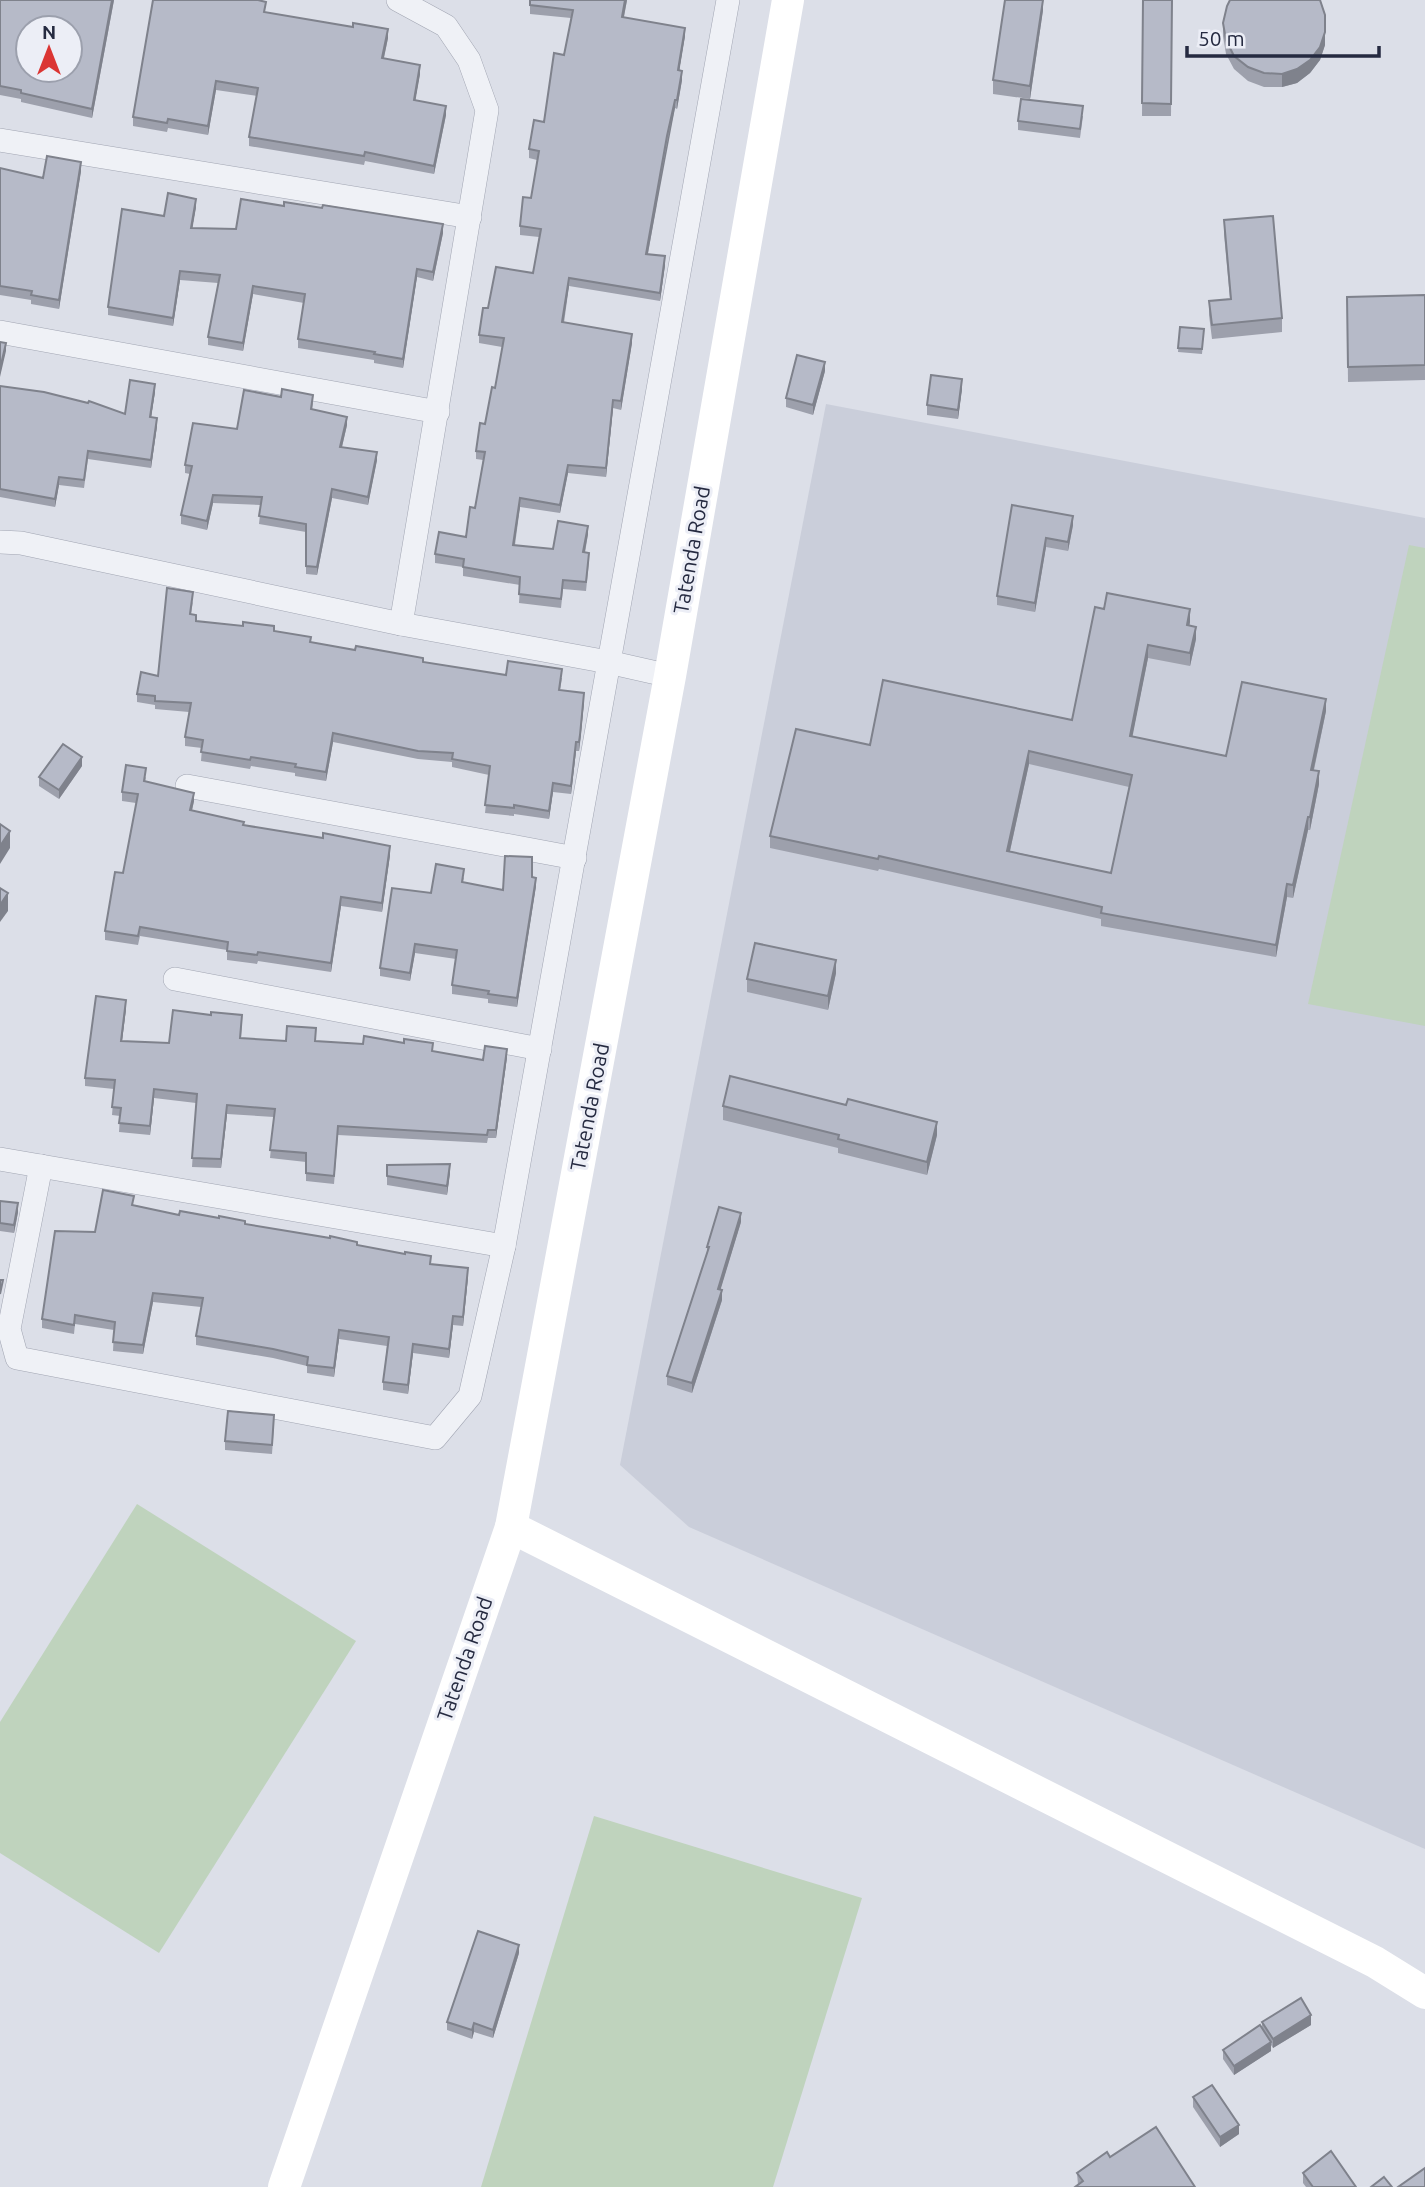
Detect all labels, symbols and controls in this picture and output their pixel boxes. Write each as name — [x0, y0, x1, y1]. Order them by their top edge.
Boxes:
north arrow — [14, 14, 84, 84]
scale bar — [1187, 14, 1380, 58]
text: N — [42, 21, 56, 43]
text: 50 m — [1198, 26, 1245, 50]
street label: Tatenda Road — [668, 484, 714, 616]
street label: Tatenda Road — [565, 1041, 613, 1173]
street label: Tatenda Road — [432, 1593, 497, 1724]

